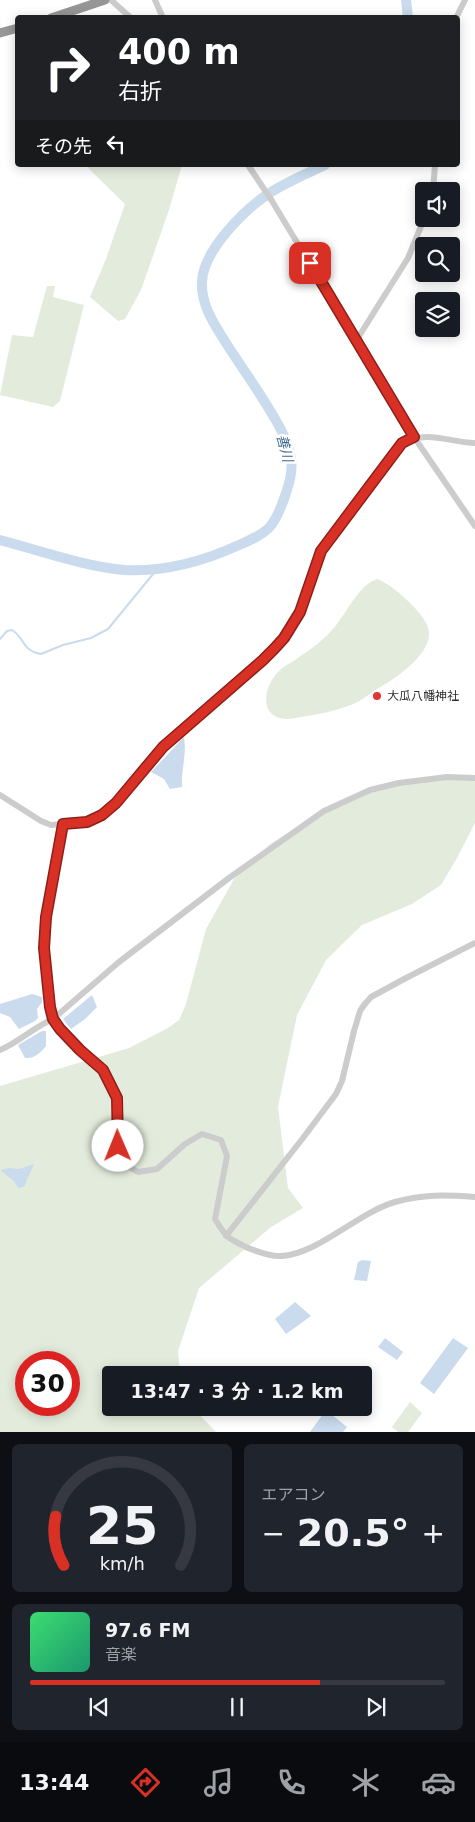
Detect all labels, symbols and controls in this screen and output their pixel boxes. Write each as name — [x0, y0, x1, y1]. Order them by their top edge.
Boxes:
text: 400 m — [118, 32, 240, 72]
icon: right — [35, 35, 100, 100]
text: 右折 — [118, 79, 162, 104]
icon: left — [102, 130, 130, 158]
text: その先 — [35, 135, 92, 157]
map controls — [415, 182, 460, 337]
button: sound — [415, 182, 460, 227]
button: search — [415, 237, 460, 282]
pin — [289, 242, 331, 284]
icon: arrive — [296, 249, 324, 277]
button: layers — [415, 292, 460, 337]
water label: 善川 — [274, 432, 297, 465]
place label: 大瓜八幡神社 — [387, 689, 459, 703]
marker: 大瓜八幡神社 — [371, 690, 383, 702]
position arrow — [91, 1119, 143, 1171]
speed limit sign: 30 — [15, 1351, 80, 1416]
text: 13:47 · 3 分 · 1.2 km — [131, 1380, 343, 1402]
text: エアコン — [262, 1485, 326, 1504]
text: 25 — [86, 1496, 158, 1556]
text: 20.5° — [297, 1511, 410, 1555]
text: − — [262, 1517, 285, 1550]
text: + — [422, 1517, 445, 1550]
text: km/h — [99, 1553, 144, 1574]
text: 97.6 FM — [105, 1619, 190, 1641]
text: 音楽 — [105, 1645, 137, 1664]
icon: previous — [85, 1693, 113, 1721]
icon: pause — [223, 1693, 251, 1721]
icon: next — [362, 1693, 390, 1721]
icon: directions — [128, 1765, 163, 1800]
icon: music — [201, 1765, 236, 1800]
icon: phone — [274, 1765, 309, 1800]
icon: climate — [348, 1765, 383, 1800]
icon: car — [421, 1765, 456, 1800]
text: 13:44 — [19, 1770, 89, 1795]

